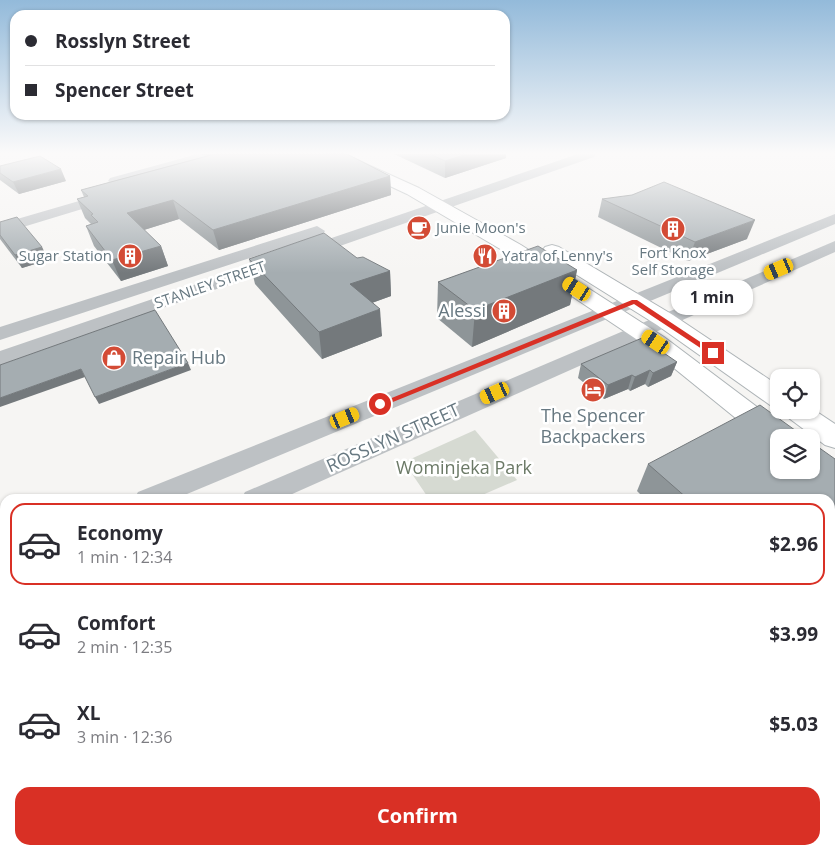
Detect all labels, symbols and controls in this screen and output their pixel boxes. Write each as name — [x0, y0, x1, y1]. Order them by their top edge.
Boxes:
text: Rosslyn Street — [55, 28, 190, 54]
text: Spencer Street — [55, 77, 194, 103]
cafe icon: Junie Moon's — [406, 215, 432, 241]
building icon: Fort Knox Self Storage — [660, 216, 686, 242]
place label: Junie Moon's — [434, 217, 526, 237]
place label: Fort Knox Self Storage — [631, 242, 715, 279]
building icon: Sugar Station — [117, 243, 143, 269]
restaurant icon: Yatra of Lenny's — [472, 243, 498, 269]
place label: Sugar Station — [19, 245, 112, 265]
place label: Yatra of Lenny's — [502, 245, 613, 265]
street label: STANLEY STREET — [151, 255, 269, 312]
car — [762, 256, 795, 282]
car — [560, 275, 593, 303]
callout: 1 min — [672, 280, 754, 316]
text: 1 min — [690, 286, 734, 308]
place label: Alessi — [438, 298, 486, 322]
building icon: Alessi — [491, 298, 517, 324]
car — [639, 327, 672, 357]
route end — [702, 342, 724, 364]
shop icon: Repair Hub — [101, 345, 127, 371]
place label: Repair Hub — [132, 345, 226, 369]
map controls — [770, 369, 820, 479]
button: locate — [770, 369, 820, 419]
hotel icon: The Spencer Backpackers — [580, 377, 606, 403]
car — [478, 380, 511, 406]
route start — [369, 393, 391, 415]
street label: ROSSLYN STREET — [322, 397, 463, 477]
place label: The Spencer Backpackers — [541, 403, 646, 448]
car — [328, 405, 361, 431]
button: layers — [770, 429, 820, 479]
park label: Wominjeka Park — [396, 455, 533, 479]
text: Economy — [77, 520, 163, 546]
icon: car — [17, 522, 62, 567]
text: $2.96 — [769, 531, 818, 557]
text: 1 min · 12:34 — [77, 546, 172, 568]
text: Comfort — [77, 610, 156, 636]
icon: car — [17, 612, 62, 657]
text: $3.99 — [769, 621, 818, 647]
text: 2 min · 12:35 — [77, 636, 172, 658]
text: XL — [77, 700, 100, 726]
icon: car — [17, 702, 62, 747]
text: $5.03 — [769, 711, 818, 737]
text: 3 min · 12:36 — [77, 726, 172, 748]
button: Confirm — [15, 787, 820, 845]

